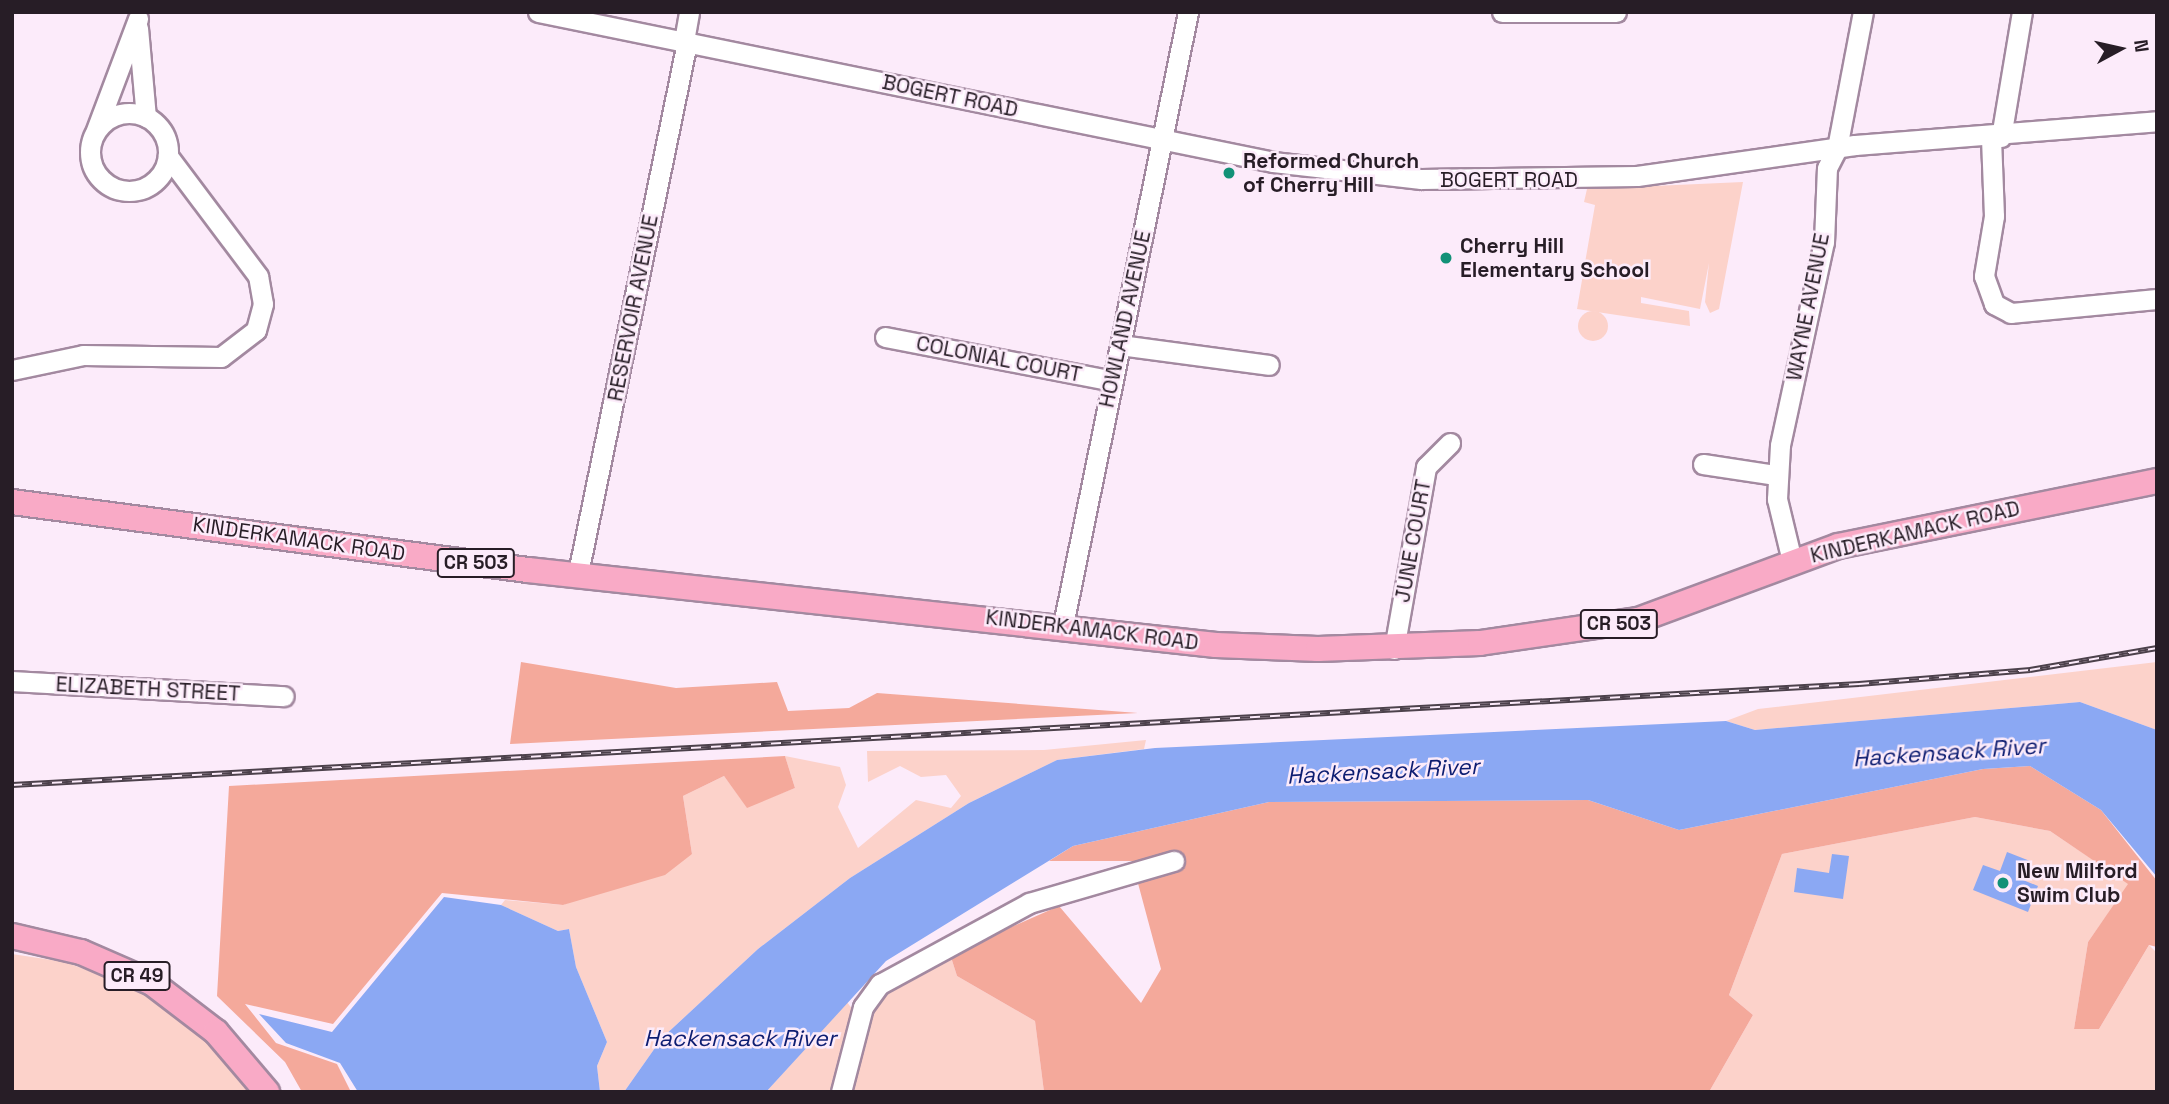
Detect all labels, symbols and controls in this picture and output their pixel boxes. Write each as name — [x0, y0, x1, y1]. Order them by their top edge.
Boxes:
north arrow — [2085, 14, 2155, 84]
text: N — [2128, 38, 2155, 54]
street label: BOGERT ROAD — [880, 69, 1020, 123]
place label: Reformed Church of Cherry Hill — [1243, 148, 1419, 198]
marker: Reformed Church of Cherry Hill — [1221, 165, 1237, 181]
street label: BOGERT ROAD — [1440, 167, 1578, 193]
street label: RESERVOIR AVENUE — [603, 212, 663, 404]
street label: HOWLAND AVENUE — [1094, 228, 1156, 410]
street label: WAYNE AVENUE — [1781, 231, 1835, 383]
place label: Cherry Hill Elementary School — [1460, 233, 1650, 283]
marker: Cherry Hill Elementary School — [1438, 250, 1454, 266]
street label: COLONIAL COURT — [914, 331, 1084, 387]
street label: JUNE COURT — [1390, 477, 1436, 605]
street label: KINDERKAMACK ROAD — [1808, 496, 2022, 568]
street label: KINDERKAMACK ROAD — [191, 512, 407, 566]
road number: CR 503 — [436, 548, 516, 578]
street label: KINDERKAMACK ROAD — [984, 604, 1200, 656]
road number: CR 503 — [1579, 608, 1659, 639]
street label: ELIZABETH STREET — [55, 672, 241, 706]
water label: Hackensack River — [1852, 732, 2046, 772]
water label: Hackensack River — [1286, 752, 1480, 790]
place label: New Milford Swim Club — [2017, 858, 2138, 908]
marker: New Milford Swim Club — [1995, 875, 2011, 891]
road number: CR 49 — [102, 960, 172, 992]
water label: Hackensack River — [644, 1024, 836, 1052]

